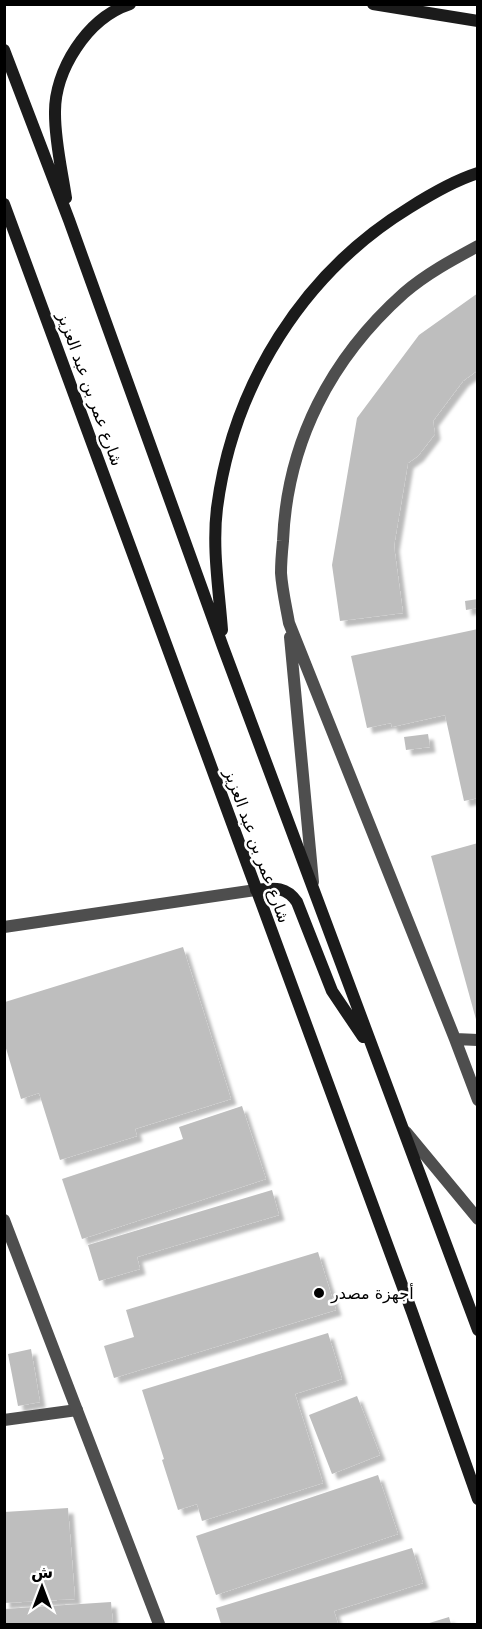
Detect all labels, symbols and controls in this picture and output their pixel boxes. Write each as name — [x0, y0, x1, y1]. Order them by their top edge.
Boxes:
street label: شارع عمر بن عبد العزيز — [52, 309, 127, 469]
street label: شارع عمر بن عبد العزيز — [219, 766, 294, 926]
place label: أجهزة مصدر — [330, 1283, 414, 1304]
marker: أجهزة مصدر — [312, 1286, 326, 1300]
north arrow — [12, 1557, 72, 1617]
text: ش — [31, 1563, 53, 1582]

